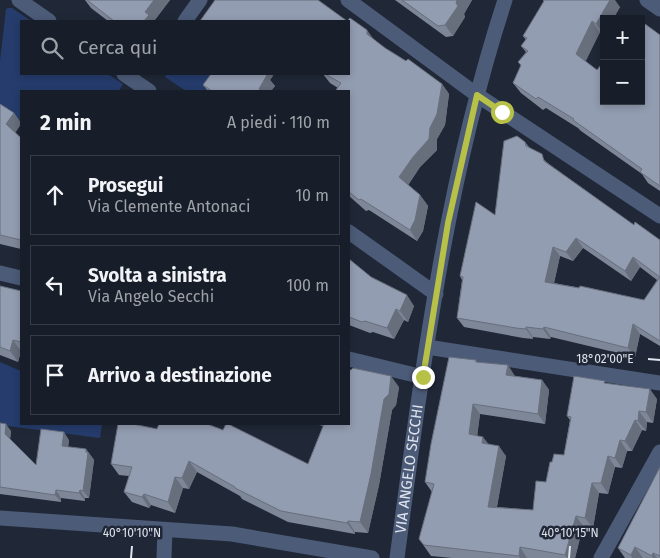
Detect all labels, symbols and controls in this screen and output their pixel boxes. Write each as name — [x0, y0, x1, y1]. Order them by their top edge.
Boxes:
map controls — [600, 15, 645, 105]
button: + — [600, 15, 645, 60]
search box — [20, 20, 350, 75]
icon: search — [38, 34, 66, 62]
text: Cerca qui — [78, 36, 157, 59]
button: − — [600, 60, 645, 105]
route start — [491, 101, 514, 124]
text: 2 min — [40, 110, 92, 136]
text: A piedi · 110 m — [227, 113, 330, 132]
text: Prosegui — [88, 174, 163, 197]
icon: ahead — [41, 181, 69, 209]
text: 10 m — [295, 186, 329, 205]
text: Via Clemente Antonaci — [88, 197, 250, 216]
text: Svolta a sinistra — [88, 264, 227, 287]
icon: left — [41, 271, 69, 299]
text: 100 m — [286, 276, 329, 295]
text: Via Angelo Secchi — [88, 287, 214, 306]
text: 18°02'00"E — [576, 352, 634, 366]
icon: arrive — [41, 361, 69, 389]
text: Arrivo a destinazione — [88, 364, 272, 387]
route end — [412, 366, 435, 389]
street label: VIA ANGELO SECCHI — [391, 403, 427, 534]
text: 40°10'10"N — [103, 526, 161, 540]
text: 40°10'15"N — [541, 526, 599, 540]

